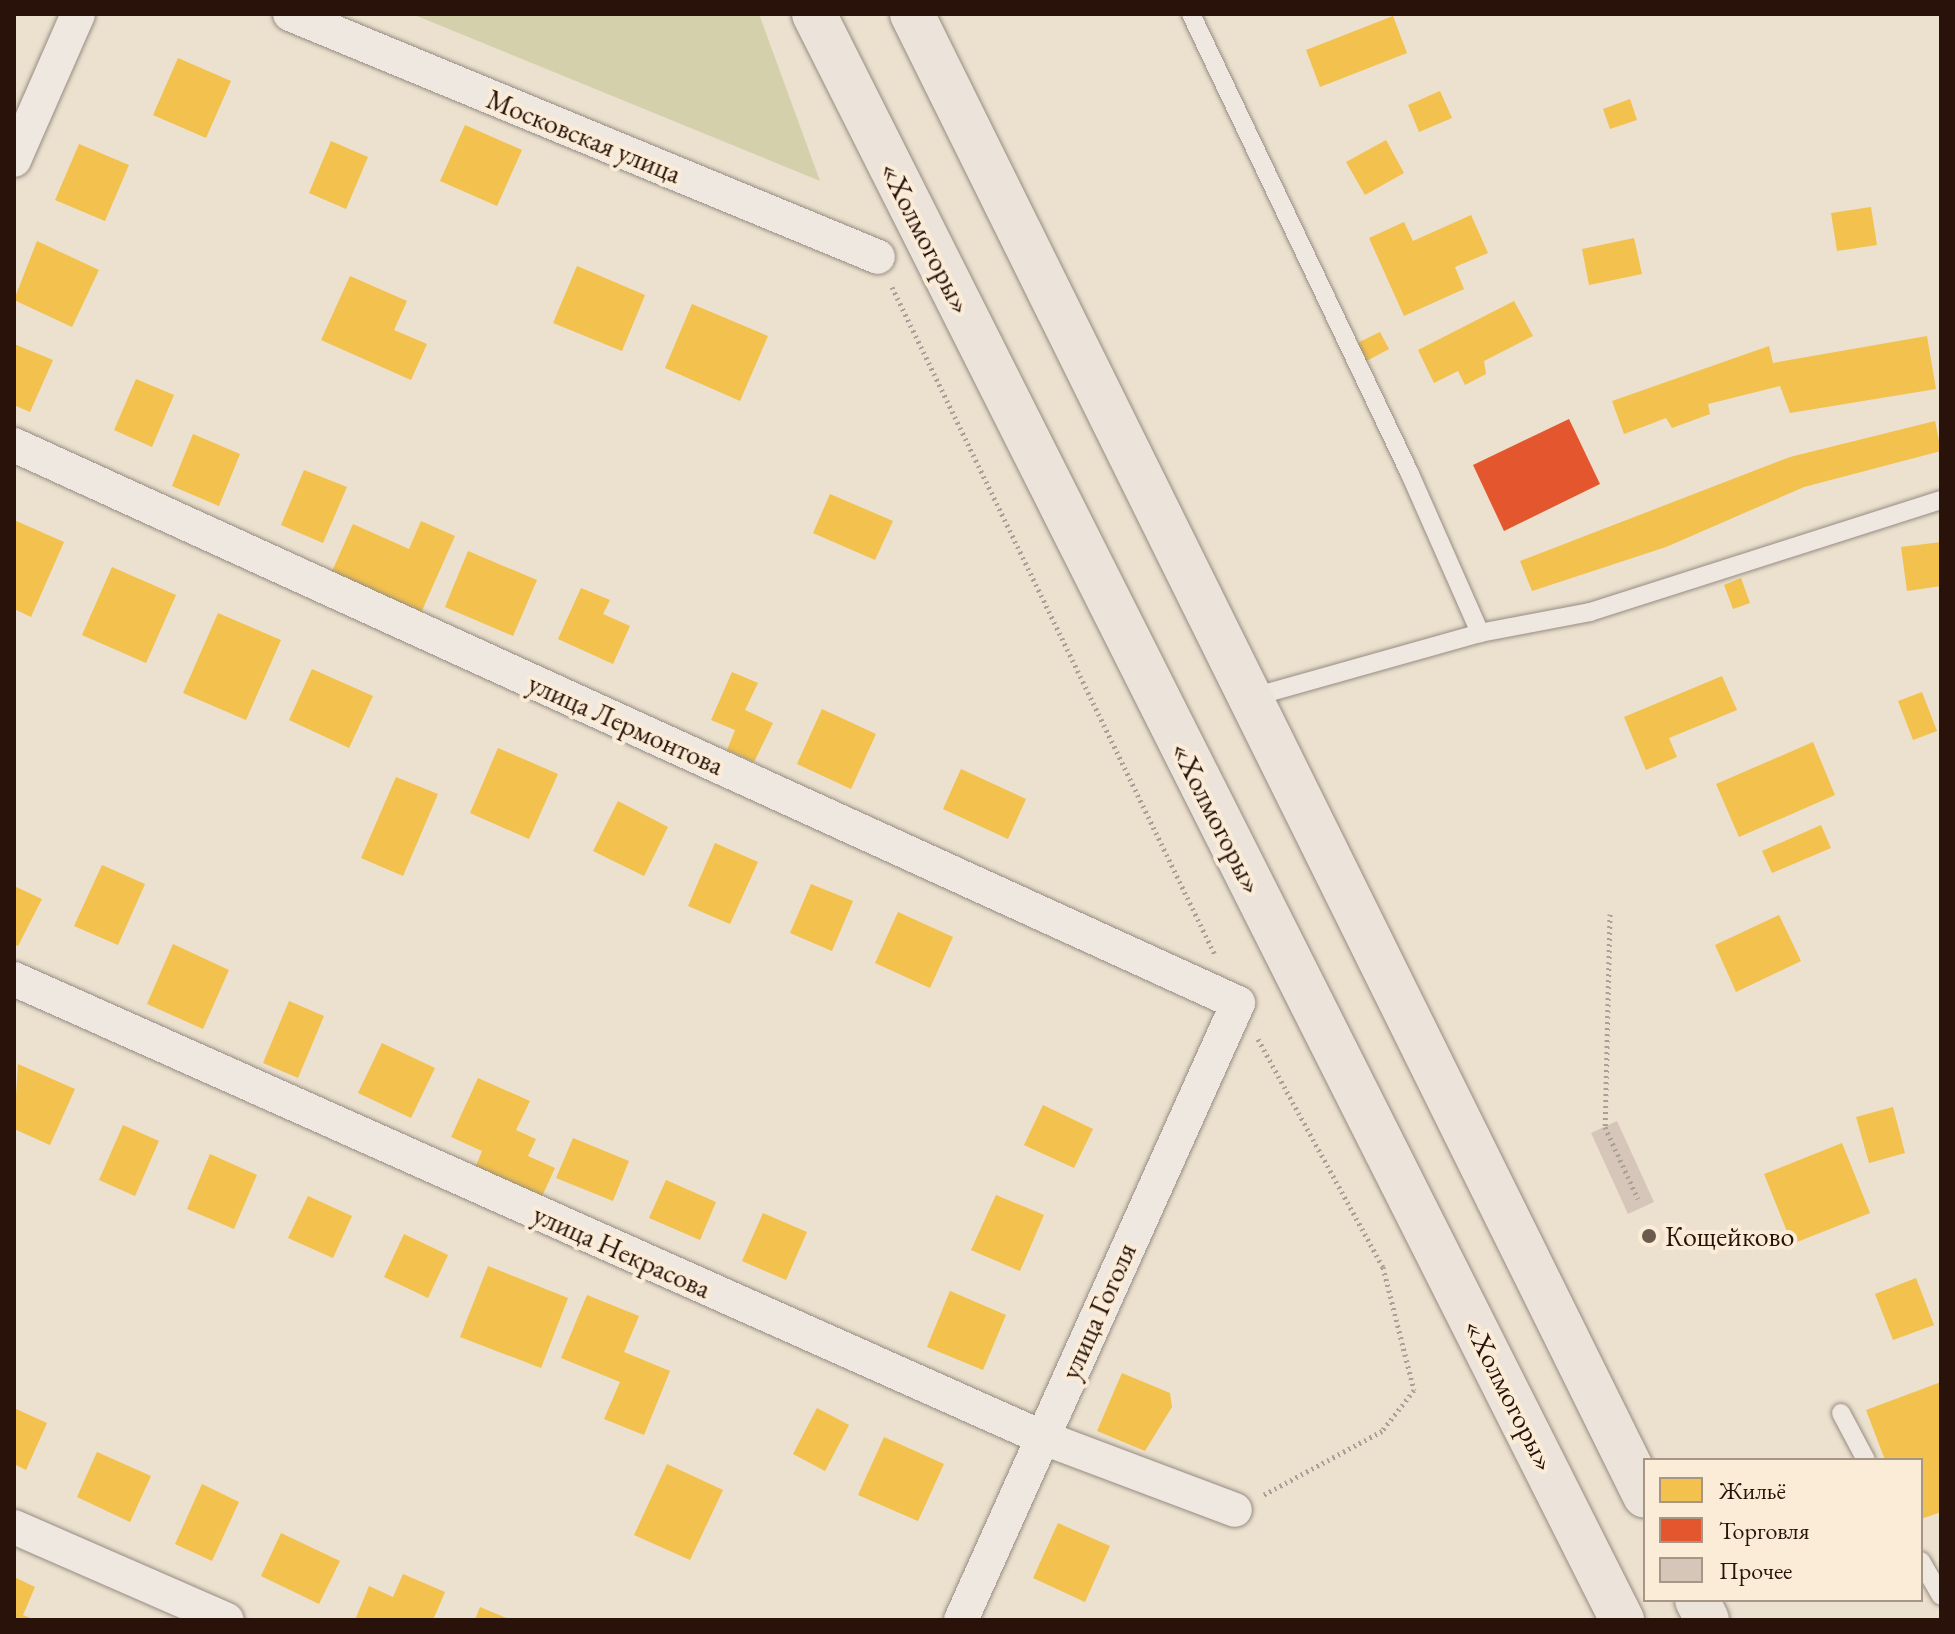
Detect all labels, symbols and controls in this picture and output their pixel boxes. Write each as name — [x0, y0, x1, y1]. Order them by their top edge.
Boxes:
street label: Московская улица — [482, 82, 686, 190]
street label: «Холмогоры» — [873, 156, 979, 320]
street label: улица Лермонтова — [523, 666, 729, 782]
street label: «Холмогоры» — [1164, 736, 1270, 900]
street label: улица Некрасова — [528, 1197, 716, 1305]
place label: Кощейково — [1665, 1219, 1794, 1253]
marker: Кощейково — [1640, 1227, 1658, 1245]
street label: улица Гоголя — [1053, 1238, 1143, 1384]
street label: «Холмогоры» — [1457, 1313, 1563, 1477]
legend — [1643, 1458, 1923, 1602]
text: Жильё — [1719, 1475, 1786, 1506]
text: Торговля — [1719, 1515, 1809, 1546]
text: Прочее — [1719, 1555, 1792, 1586]

